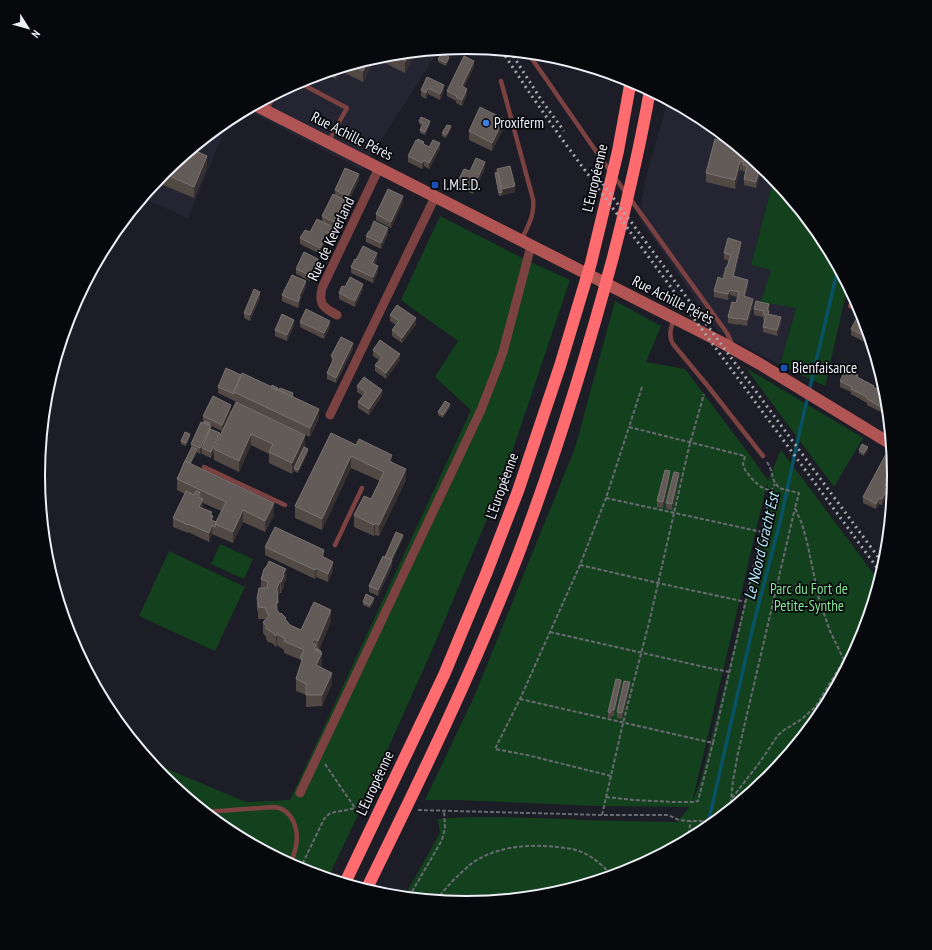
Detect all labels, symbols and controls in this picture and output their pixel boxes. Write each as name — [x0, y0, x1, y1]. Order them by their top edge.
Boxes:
north arrow — [8, 8, 48, 48]
text: N — [29, 27, 43, 41]
street label: Rue Achille Pérès — [308, 107, 396, 164]
place label: Proxiferm — [494, 113, 544, 132]
marker: Proxiferm — [481, 118, 491, 128]
street label: L'Européenne — [577, 142, 612, 214]
place label: I.M.E.D. — [443, 175, 481, 194]
marker: I.M.E.D. — [430, 180, 440, 190]
street label: Rue de Keverland — [303, 194, 358, 284]
street label: Rue Achille Pérès — [629, 271, 717, 328]
place label: Bienfaisance — [792, 358, 857, 377]
marker: Bienfaisance — [779, 363, 789, 373]
street label: L'Européenne — [481, 450, 522, 522]
water label: Le Noord Gracht Est — [739, 489, 783, 601]
park label: Parc du Fort de Petite-Synthe — [770, 579, 848, 615]
street label: L'Européenne — [351, 747, 398, 818]

